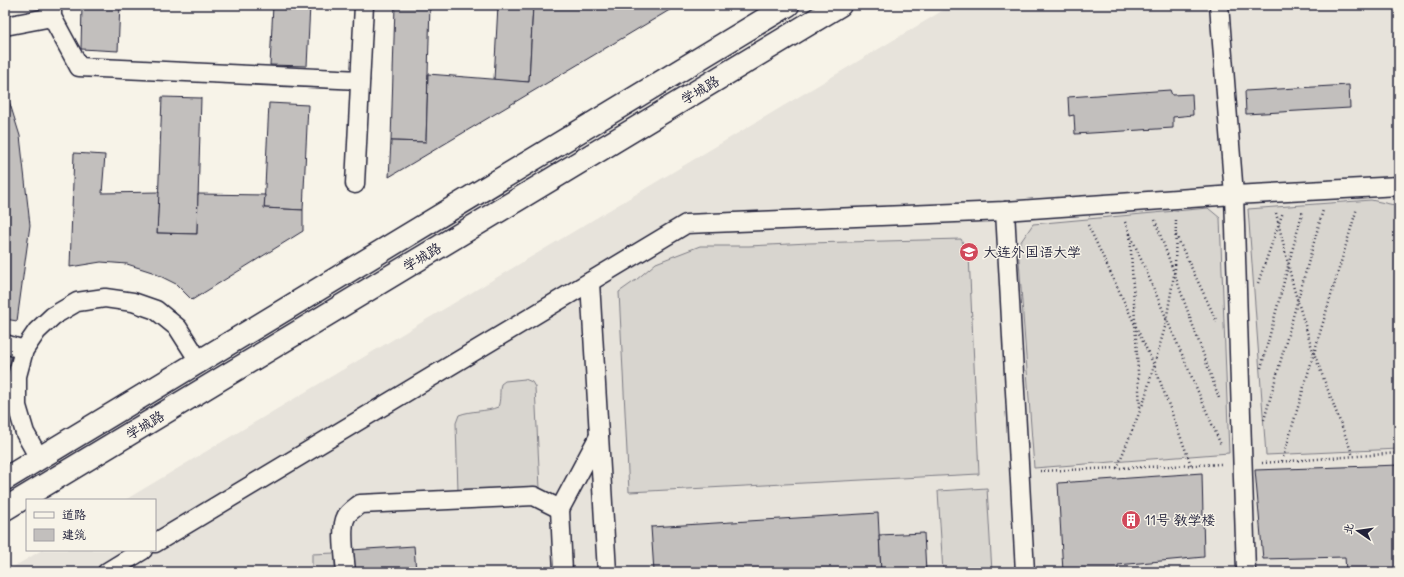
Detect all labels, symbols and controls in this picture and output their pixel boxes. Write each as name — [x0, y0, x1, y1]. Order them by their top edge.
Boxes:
street label: 学城路 — [677, 71, 723, 109]
street label: 学城路 — [399, 238, 445, 276]
school or university icon: 大连外国语大学 — [958, 241, 980, 263]
place label: 大连外国语大学 — [983, 243, 1081, 261]
street label: 学城路 — [122, 406, 168, 444]
legend — [26, 499, 156, 551]
text: 道路 — [62, 507, 86, 522]
building icon: 11号 教学楼 — [1120, 509, 1142, 531]
place label: 11号 教学楼 — [1145, 511, 1215, 529]
north arrow — [1338, 511, 1378, 551]
text: 北 — [1340, 522, 1356, 536]
text: 建筑 — [62, 527, 86, 542]

